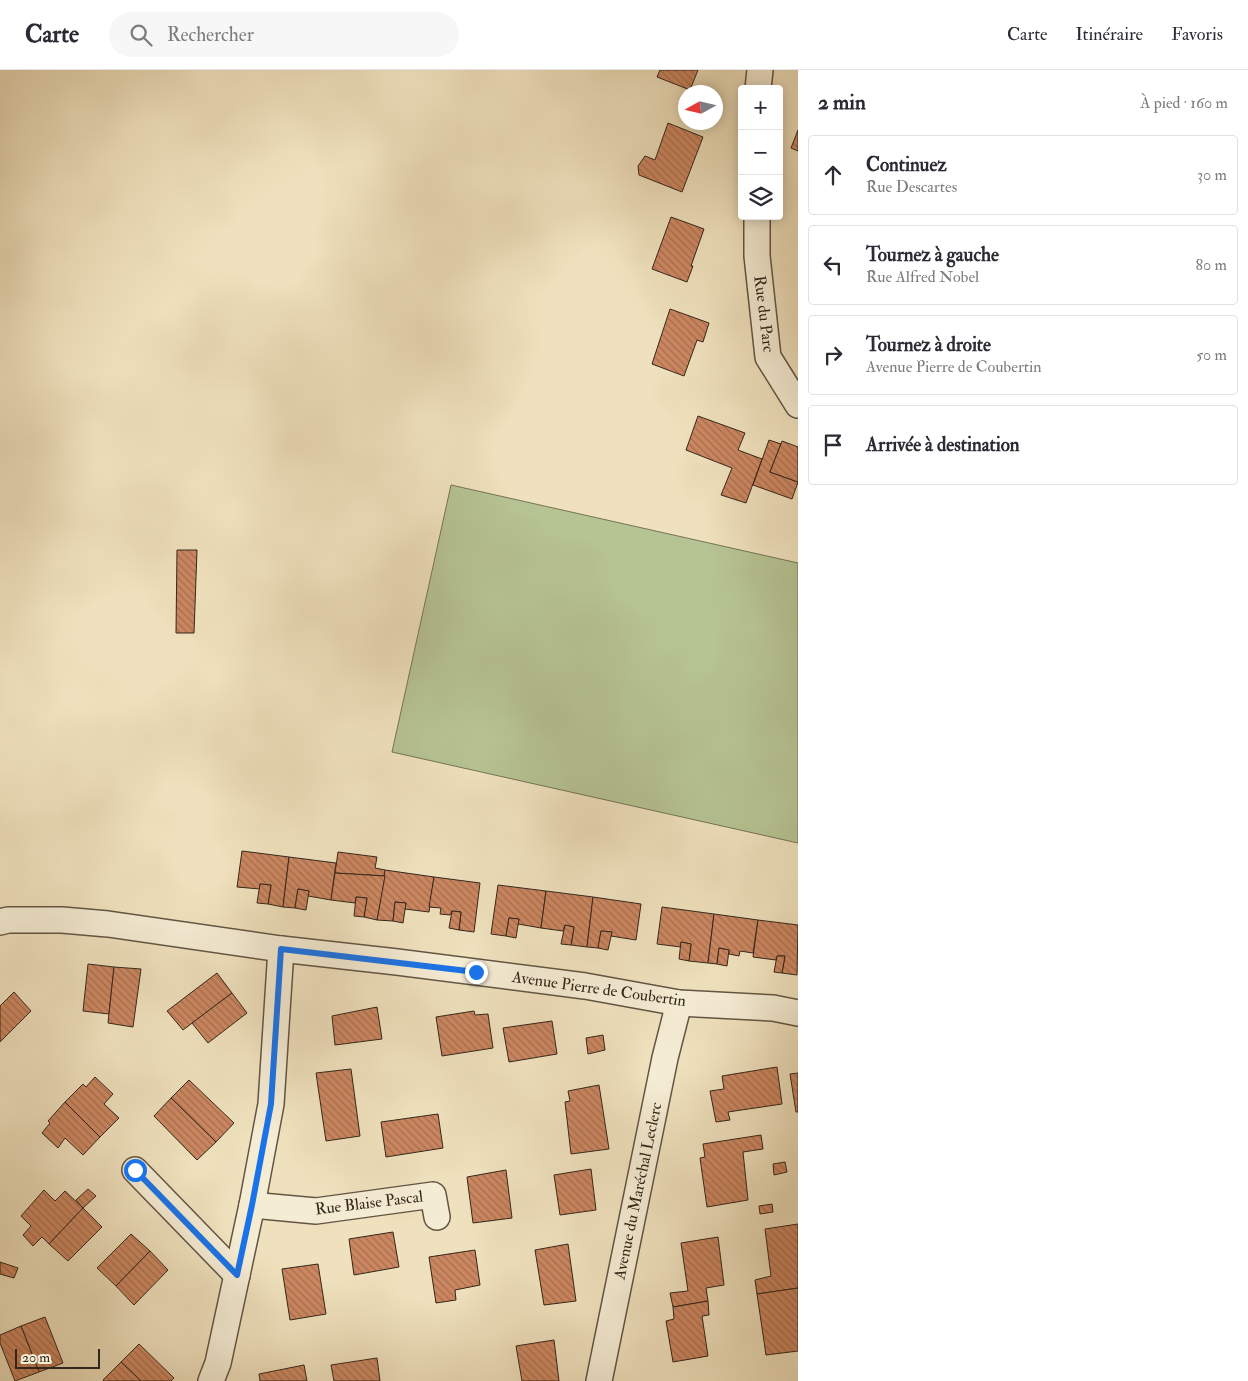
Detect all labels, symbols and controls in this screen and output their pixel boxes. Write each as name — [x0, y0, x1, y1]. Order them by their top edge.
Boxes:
search box — [109, 12, 459, 57]
text: Carte — [25, 19, 79, 50]
icon: search — [127, 21, 155, 49]
text: Rechercher — [167, 23, 254, 47]
text: Carte — [1007, 23, 1048, 46]
text: Itinéraire — [1076, 23, 1143, 46]
text: Favoris — [1171, 23, 1223, 46]
north arrow — [678, 85, 723, 130]
map controls — [738, 85, 783, 220]
button: + — [738, 85, 783, 130]
text: 2 min — [818, 89, 866, 116]
text: À pied · 160 m — [1140, 93, 1228, 113]
button: − — [738, 130, 783, 175]
text: Continuez — [866, 153, 947, 177]
icon: ahead — [819, 161, 847, 189]
text: 30 m — [1197, 165, 1227, 185]
button: layers — [738, 175, 783, 220]
text: Rue Descartes — [866, 177, 957, 197]
text: Tournez à gauche — [866, 243, 999, 267]
icon: left — [819, 251, 847, 279]
text: 80 m — [1196, 255, 1227, 275]
text: Rue Alfred Nobel — [866, 267, 979, 287]
street label: Rue du Parc — [749, 275, 779, 354]
text: Tournez à droite — [866, 333, 991, 357]
icon: right — [819, 341, 847, 369]
text: 50 m — [1196, 345, 1227, 365]
text: Avenue Pierre de Coubertin — [866, 357, 1042, 377]
icon: arrive — [819, 431, 847, 459]
text: Arrivée à destination — [866, 433, 1020, 457]
route end — [465, 961, 488, 984]
street label: Avenue Pierre de Coubertin — [510, 967, 687, 1011]
street label: Avenue du Maréchal Leclerc — [609, 1100, 667, 1282]
route start — [124, 1159, 147, 1182]
street label: Rue Blaise Pascal — [314, 1186, 424, 1220]
scale bar — [15, 1346, 100, 1369]
text: 20 m — [22, 1349, 50, 1366]

